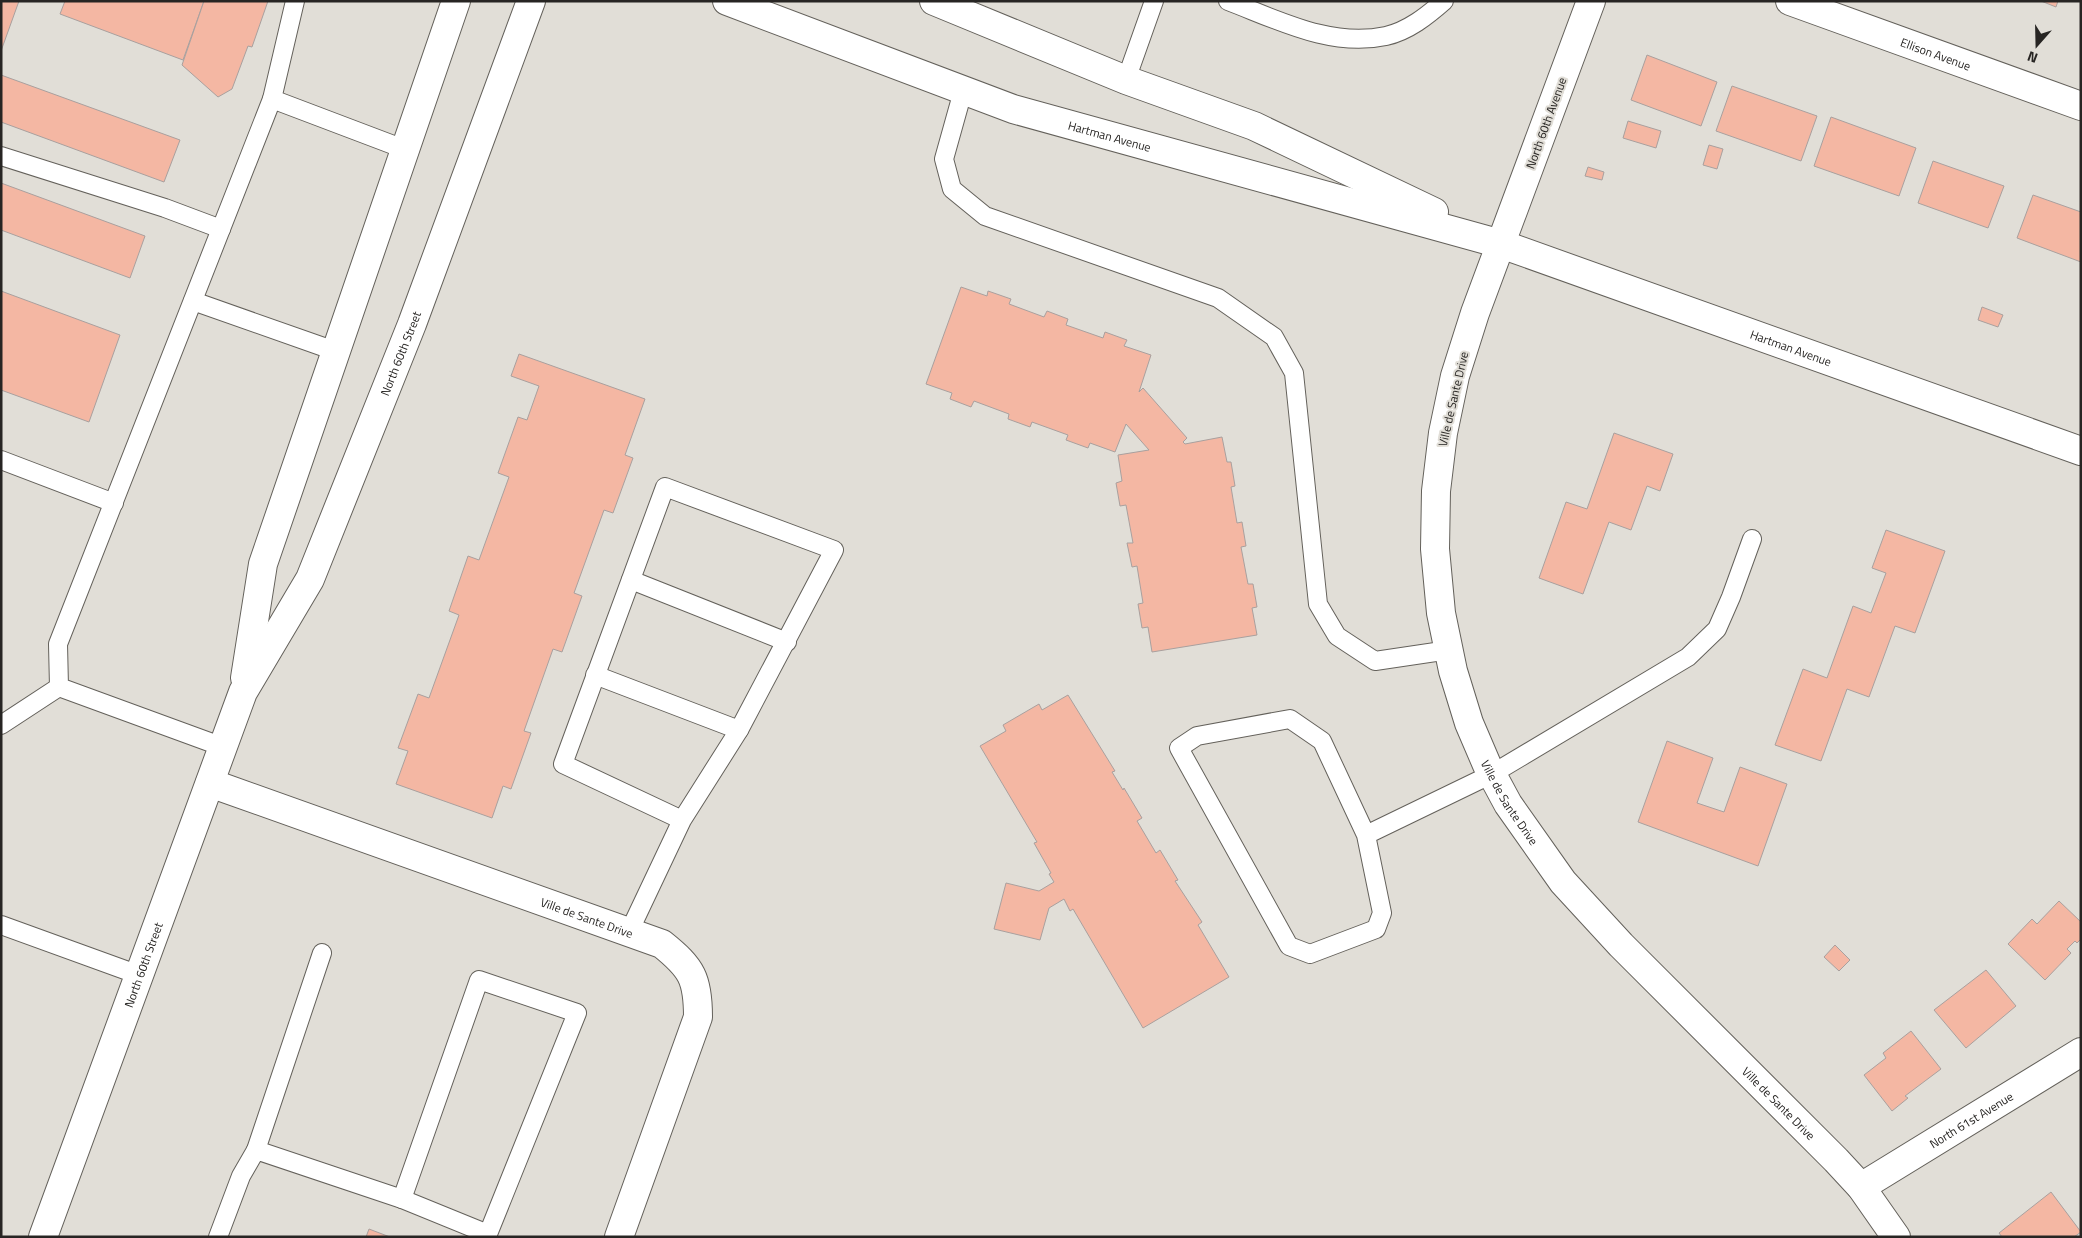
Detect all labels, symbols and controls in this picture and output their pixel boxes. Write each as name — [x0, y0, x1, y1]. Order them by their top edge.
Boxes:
north arrow — [2012, 20, 2062, 70]
street label: Ellison Avenue — [1898, 32, 1974, 75]
text: N — [2024, 46, 2041, 69]
street label: North 60th Avenue — [1521, 75, 1571, 171]
street label: Hartman Avenue — [1066, 115, 1153, 156]
street label: North 60th Street — [375, 308, 426, 398]
street label: Hartman Avenue — [1748, 324, 1834, 371]
street label: Ville de Sante Drive — [1433, 350, 1473, 448]
street label: Ville de Sante Drive — [1476, 757, 1543, 849]
street label: Ville de Sante Drive — [538, 892, 636, 942]
street label: North 60th Street — [119, 919, 168, 1010]
street label: Ville de Sante Drive — [1738, 1062, 1820, 1144]
street label: North 61st Avenue — [1925, 1086, 2017, 1153]

